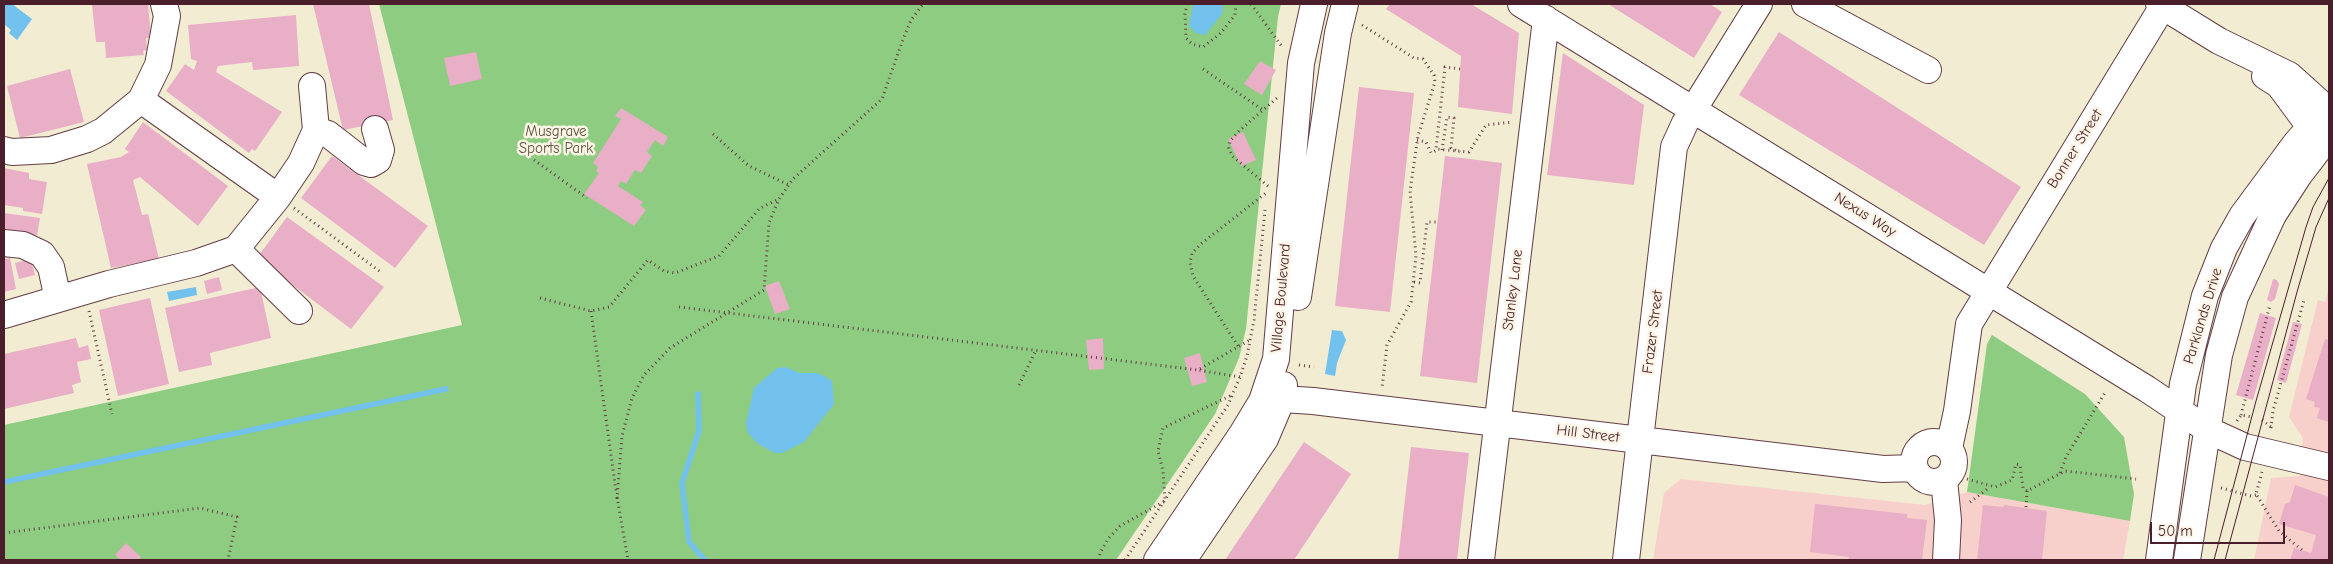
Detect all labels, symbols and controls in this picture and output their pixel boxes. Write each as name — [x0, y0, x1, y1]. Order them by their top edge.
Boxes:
street label: Bonner Street — [2044, 106, 2106, 192]
park label: Musgrave Sports Park — [519, 123, 593, 158]
street label: Nexus Way — [1831, 189, 1899, 241]
street label: Village Boulevard — [1267, 243, 1295, 353]
street label: Stanley Lane — [1499, 248, 1527, 332]
street label: Parklands Drive — [2180, 266, 2226, 366]
street label: Frazer Street — [1639, 289, 1667, 375]
street label: Hill Street — [1555, 421, 1621, 447]
scale bar — [2153, 512, 2288, 544]
text: 50 m — [2158, 522, 2193, 540]

